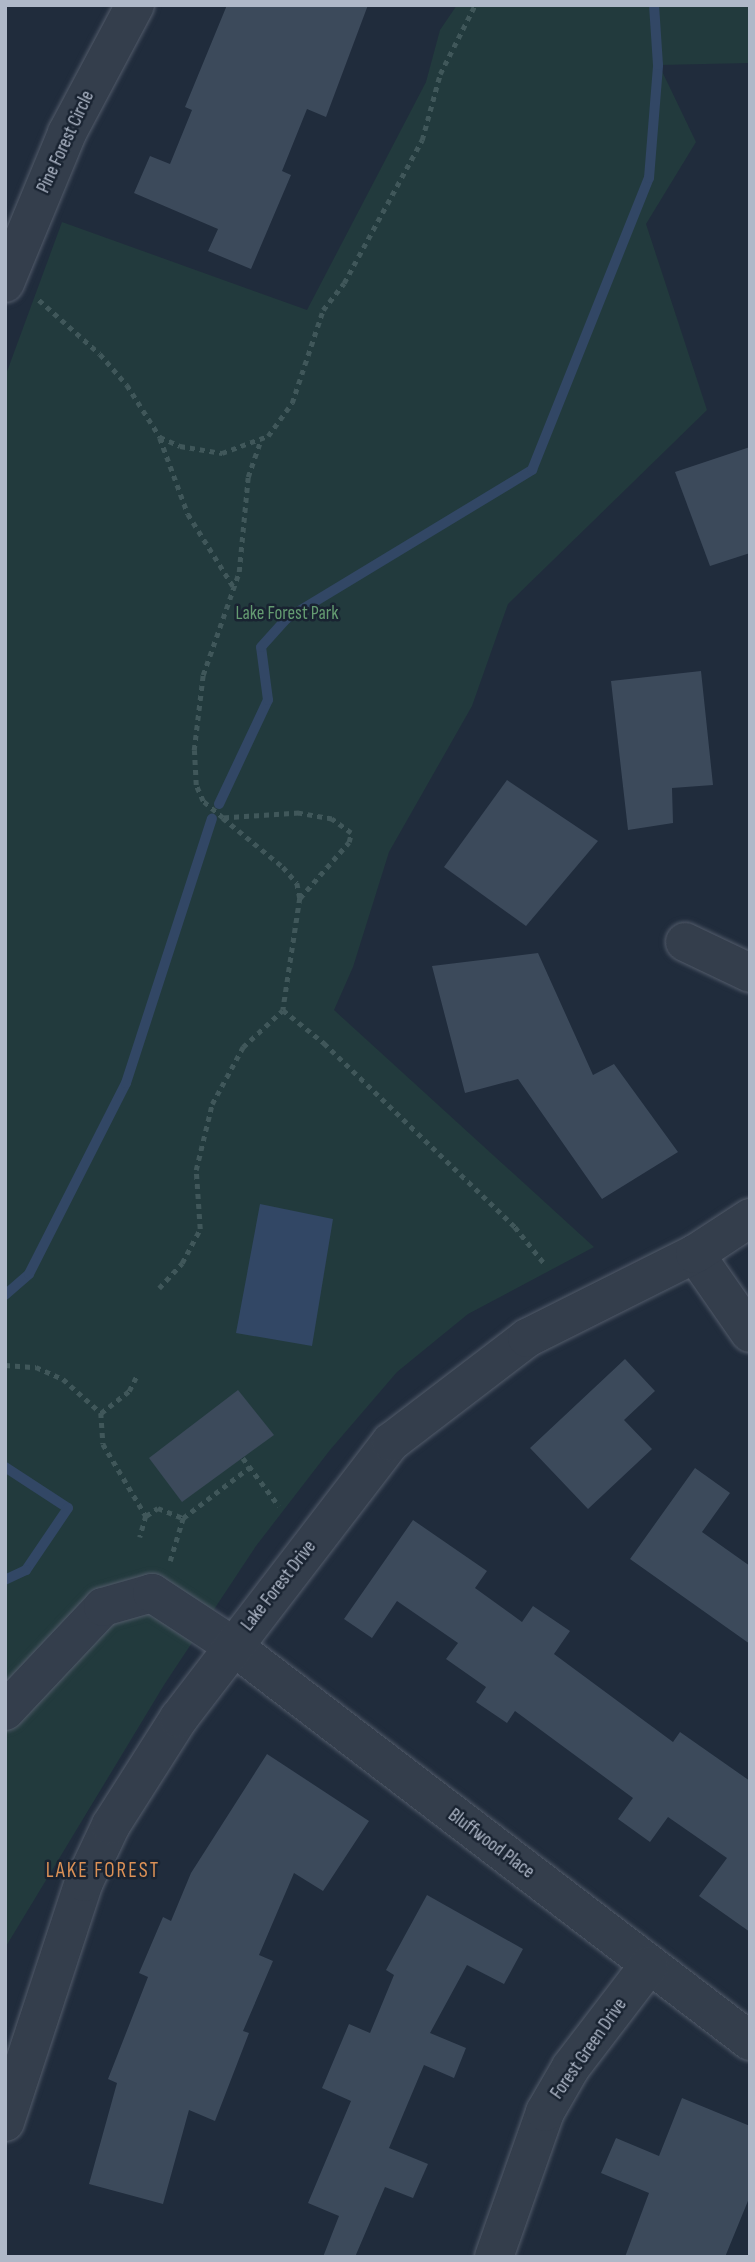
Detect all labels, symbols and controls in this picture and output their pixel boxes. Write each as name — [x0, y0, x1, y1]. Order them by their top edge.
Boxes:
street label: Pine Forest Circle — [32, 87, 100, 197]
park label: Lake Forest Park — [236, 603, 338, 625]
street label: Lake Forest Drive — [237, 1536, 321, 1636]
street label: Bluffwood Place — [443, 1804, 539, 1884]
district label: LAKE FOREST — [47, 1858, 159, 1884]
street label: Forest Green Drive — [546, 1994, 632, 2104]

